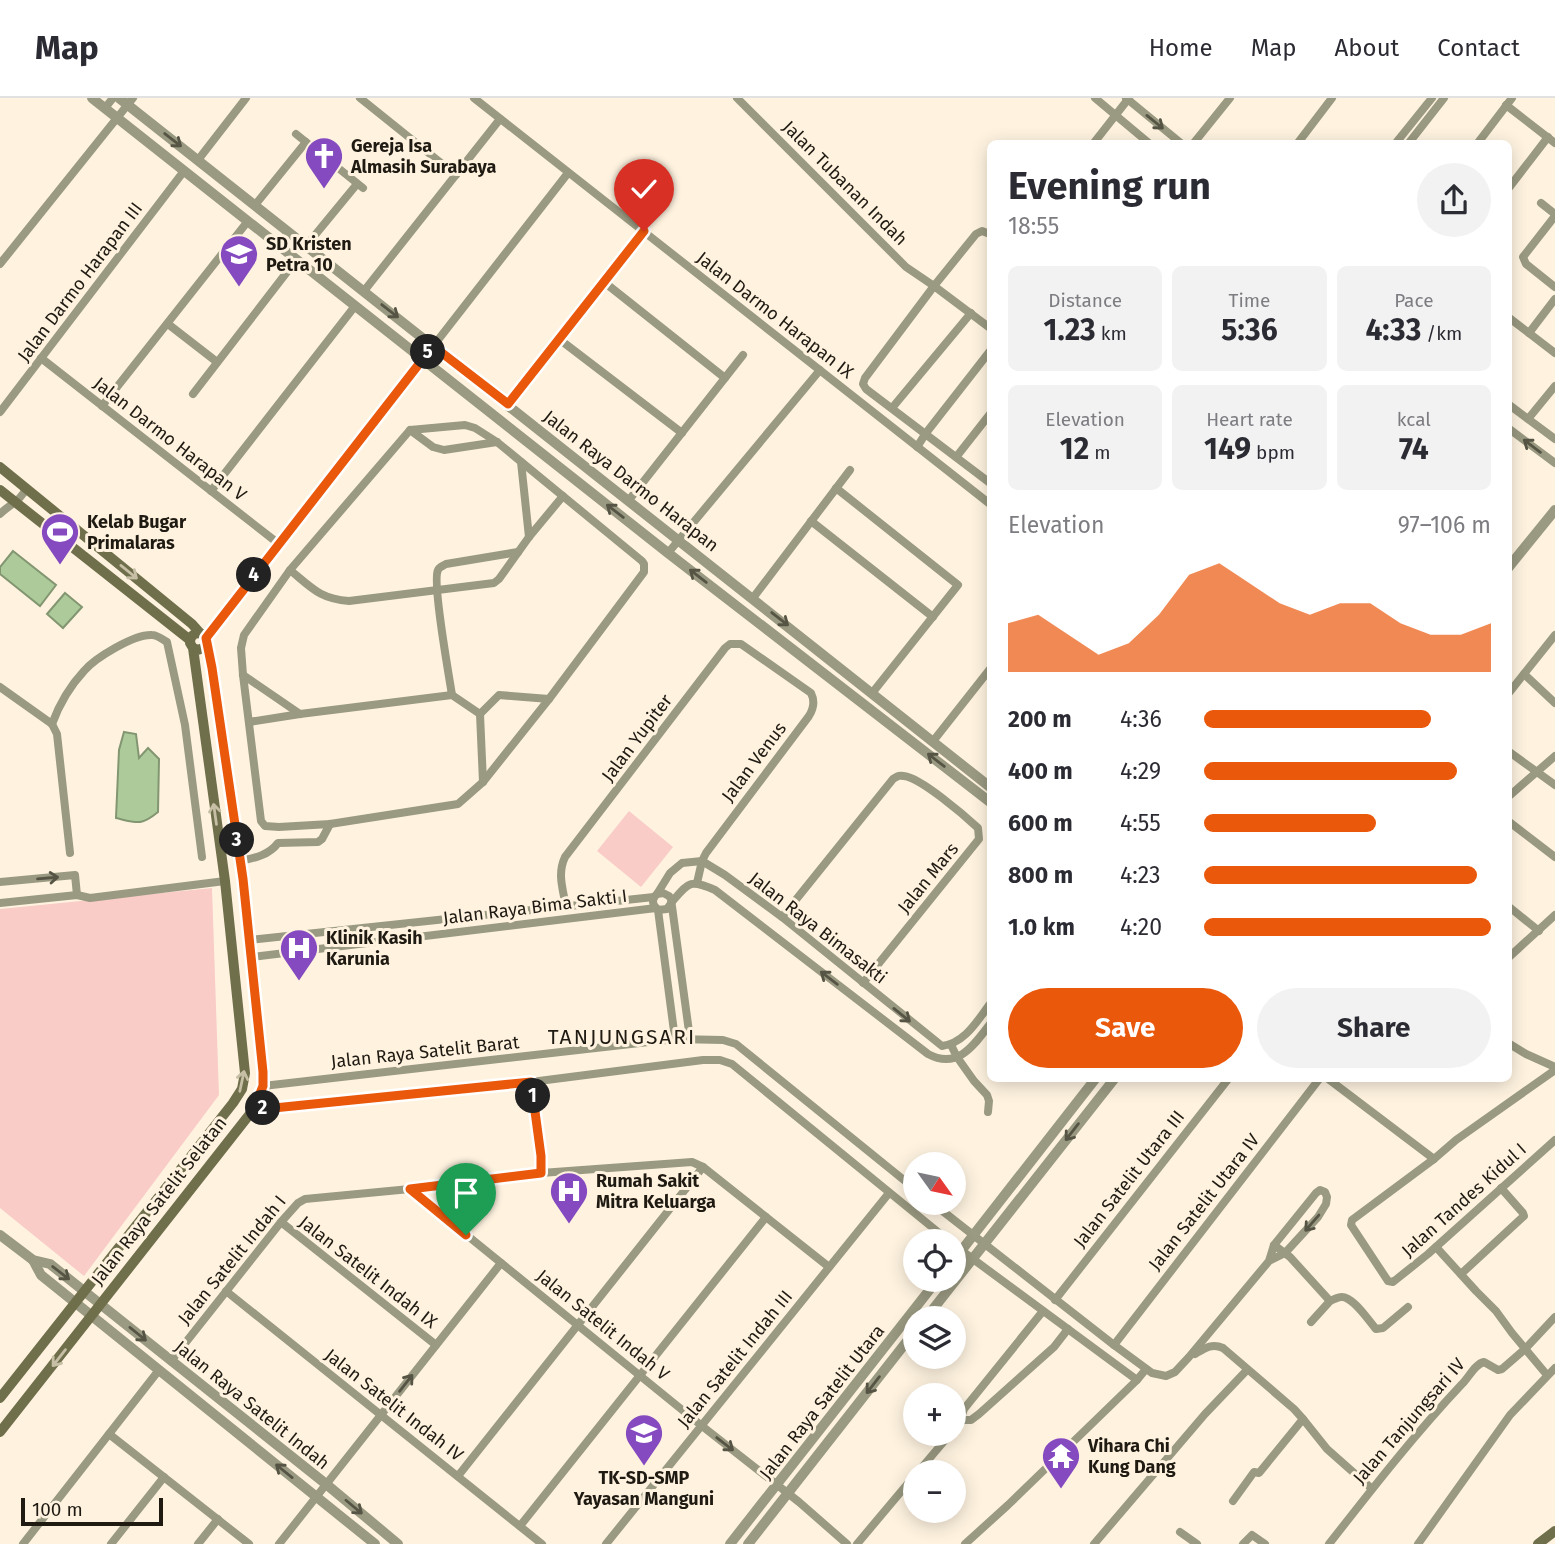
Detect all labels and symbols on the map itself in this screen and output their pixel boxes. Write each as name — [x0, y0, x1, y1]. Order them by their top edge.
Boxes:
one-way arrow — [1145, 114, 1163, 129]
street label: Jalan Tubanan Indah — [778, 116, 912, 250]
one-way arrow — [163, 133, 181, 148]
church icon: Gereja Isa Almasih Surabaya — [303, 135, 345, 190]
place label: Gereja Isa Almasih Surabaya — [350, 135, 496, 178]
pin — [614, 159, 674, 231]
street label: Jalan Darmo Harapan III — [13, 198, 147, 366]
school or university icon: SD Kristen Petra 10 — [218, 233, 260, 288]
place label: SD Kristen Petra 10 — [266, 233, 352, 276]
street label: Jalan Darmo Harapan IX — [692, 247, 858, 383]
one-way arrow — [380, 304, 398, 319]
pin: 5 — [410, 334, 446, 370]
street label: Jalan Darmo Harapan V — [89, 372, 251, 506]
street label: Jalan Raya Darmo Harapan — [539, 406, 723, 556]
one-way arrow — [1523, 438, 1542, 453]
one-way arrow — [606, 503, 625, 518]
sports icon: Kelab Bugar Primalaras — [39, 511, 81, 566]
place label: Kelab Bugar Primalaras — [87, 511, 187, 554]
pin: 4 — [236, 558, 272, 592]
one-way arrow — [119, 564, 137, 580]
one-way arrow — [690, 568, 708, 583]
one-way arrow — [770, 611, 789, 626]
street label: Jalan Yupiter — [597, 690, 677, 786]
street label: Jalan Venus — [717, 718, 791, 806]
one-way arrow — [928, 752, 946, 767]
one-way arrow — [209, 803, 222, 826]
pin: 3 — [219, 822, 254, 858]
street label: Jalan Mars — [893, 838, 963, 918]
street label: Jalan Raya Bimasakti — [745, 867, 891, 989]
one-way arrow — [36, 871, 58, 884]
street label: Jalan Raya Bima Sakti I — [442, 885, 628, 929]
hospital icon: Klinik Kasih Karunia — [278, 927, 320, 982]
place label: Klinik Kasih Karunia — [326, 927, 423, 970]
one-way arrow — [820, 970, 839, 985]
one-way arrow — [893, 1007, 911, 1023]
district label: TANJUNGSARI — [548, 1024, 696, 1050]
street label: Jalan Raya Satelit Barat — [330, 1031, 521, 1073]
one-way arrow — [236, 1071, 249, 1093]
pin: 1 — [516, 1079, 550, 1114]
pin: 2 — [246, 1090, 280, 1126]
street label: Jalan Satelit Utara III — [1069, 1106, 1189, 1252]
street label: Jalan Raya Satelit Selatan — [87, 1113, 231, 1289]
one-way arrow — [1065, 1122, 1080, 1140]
street label: Jalan Satelit Utara IV — [1144, 1129, 1264, 1275]
street label: Jalan Tandes Kidul I — [1397, 1138, 1531, 1262]
north arrow — [903, 1152, 966, 1214]
pin — [436, 1163, 496, 1235]
hospital icon: Rumah Sakit Mitra Keluarga — [548, 1170, 590, 1225]
place label: Rumah Sakit Mitra Keluarga — [596, 1170, 716, 1213]
street label: Jalan Satelit Indah I — [173, 1191, 291, 1329]
street label: Jalan Satelit Indah IX — [294, 1211, 442, 1333]
one-way arrow — [1304, 1214, 1320, 1232]
one-way arrow — [51, 1265, 69, 1280]
street label: Jalan Satelit Indah V — [532, 1265, 674, 1385]
street label: Jalan Satelit Indah III — [673, 1286, 797, 1432]
street label: Jalan Raya Satelit Utara — [755, 1320, 889, 1484]
one-way arrow — [129, 1327, 147, 1342]
street label: Jalan Raya Satelit Indah — [170, 1336, 334, 1474]
street label: Jalan Satelit Indah IV — [320, 1344, 468, 1466]
one-way arrow — [51, 1348, 66, 1366]
street label: Jalan Tanjungsari IV — [1348, 1354, 1470, 1488]
one-way arrow — [398, 1375, 413, 1393]
one-way arrow — [866, 1375, 881, 1394]
school or university icon: TK-SD-SMP Yayasan Manguni — [623, 1412, 665, 1467]
temple icon: Vihara Chi Kung Dang — [1040, 1435, 1082, 1490]
place label: Vihara Chi Kung Dang — [1087, 1435, 1176, 1478]
one-way arrow — [716, 1437, 734, 1452]
one-way arrow — [275, 1463, 294, 1478]
place label: TK-SD-SMP Yayasan Manguni — [573, 1467, 714, 1510]
scale bar — [21, 1495, 163, 1527]
one-way arrow — [345, 1500, 363, 1515]

